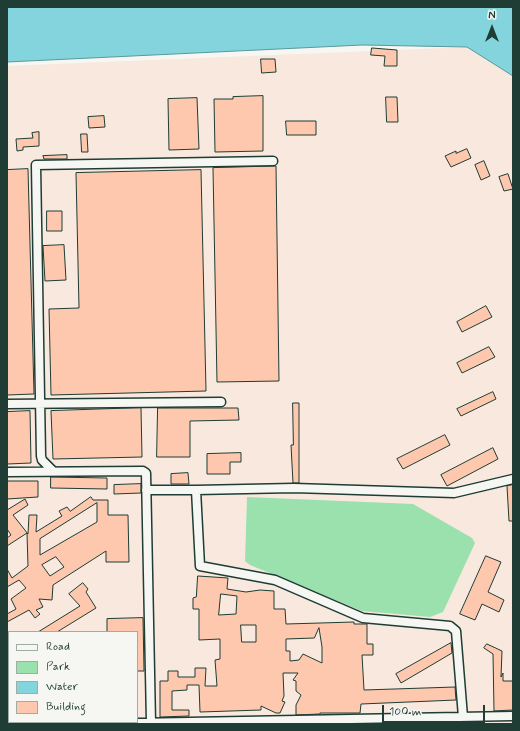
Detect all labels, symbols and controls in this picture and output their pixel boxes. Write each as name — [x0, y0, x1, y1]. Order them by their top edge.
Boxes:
north arrow — [472, 8, 512, 48]
text: N — [488, 9, 496, 23]
legend — [8, 631, 138, 723]
text: Road — [46, 639, 70, 655]
text: Park — [46, 659, 70, 675]
text: Water — [46, 679, 78, 695]
scale bar — [384, 697, 487, 723]
text: Building — [46, 699, 86, 715]
text: 100 m — [389, 704, 421, 720]

